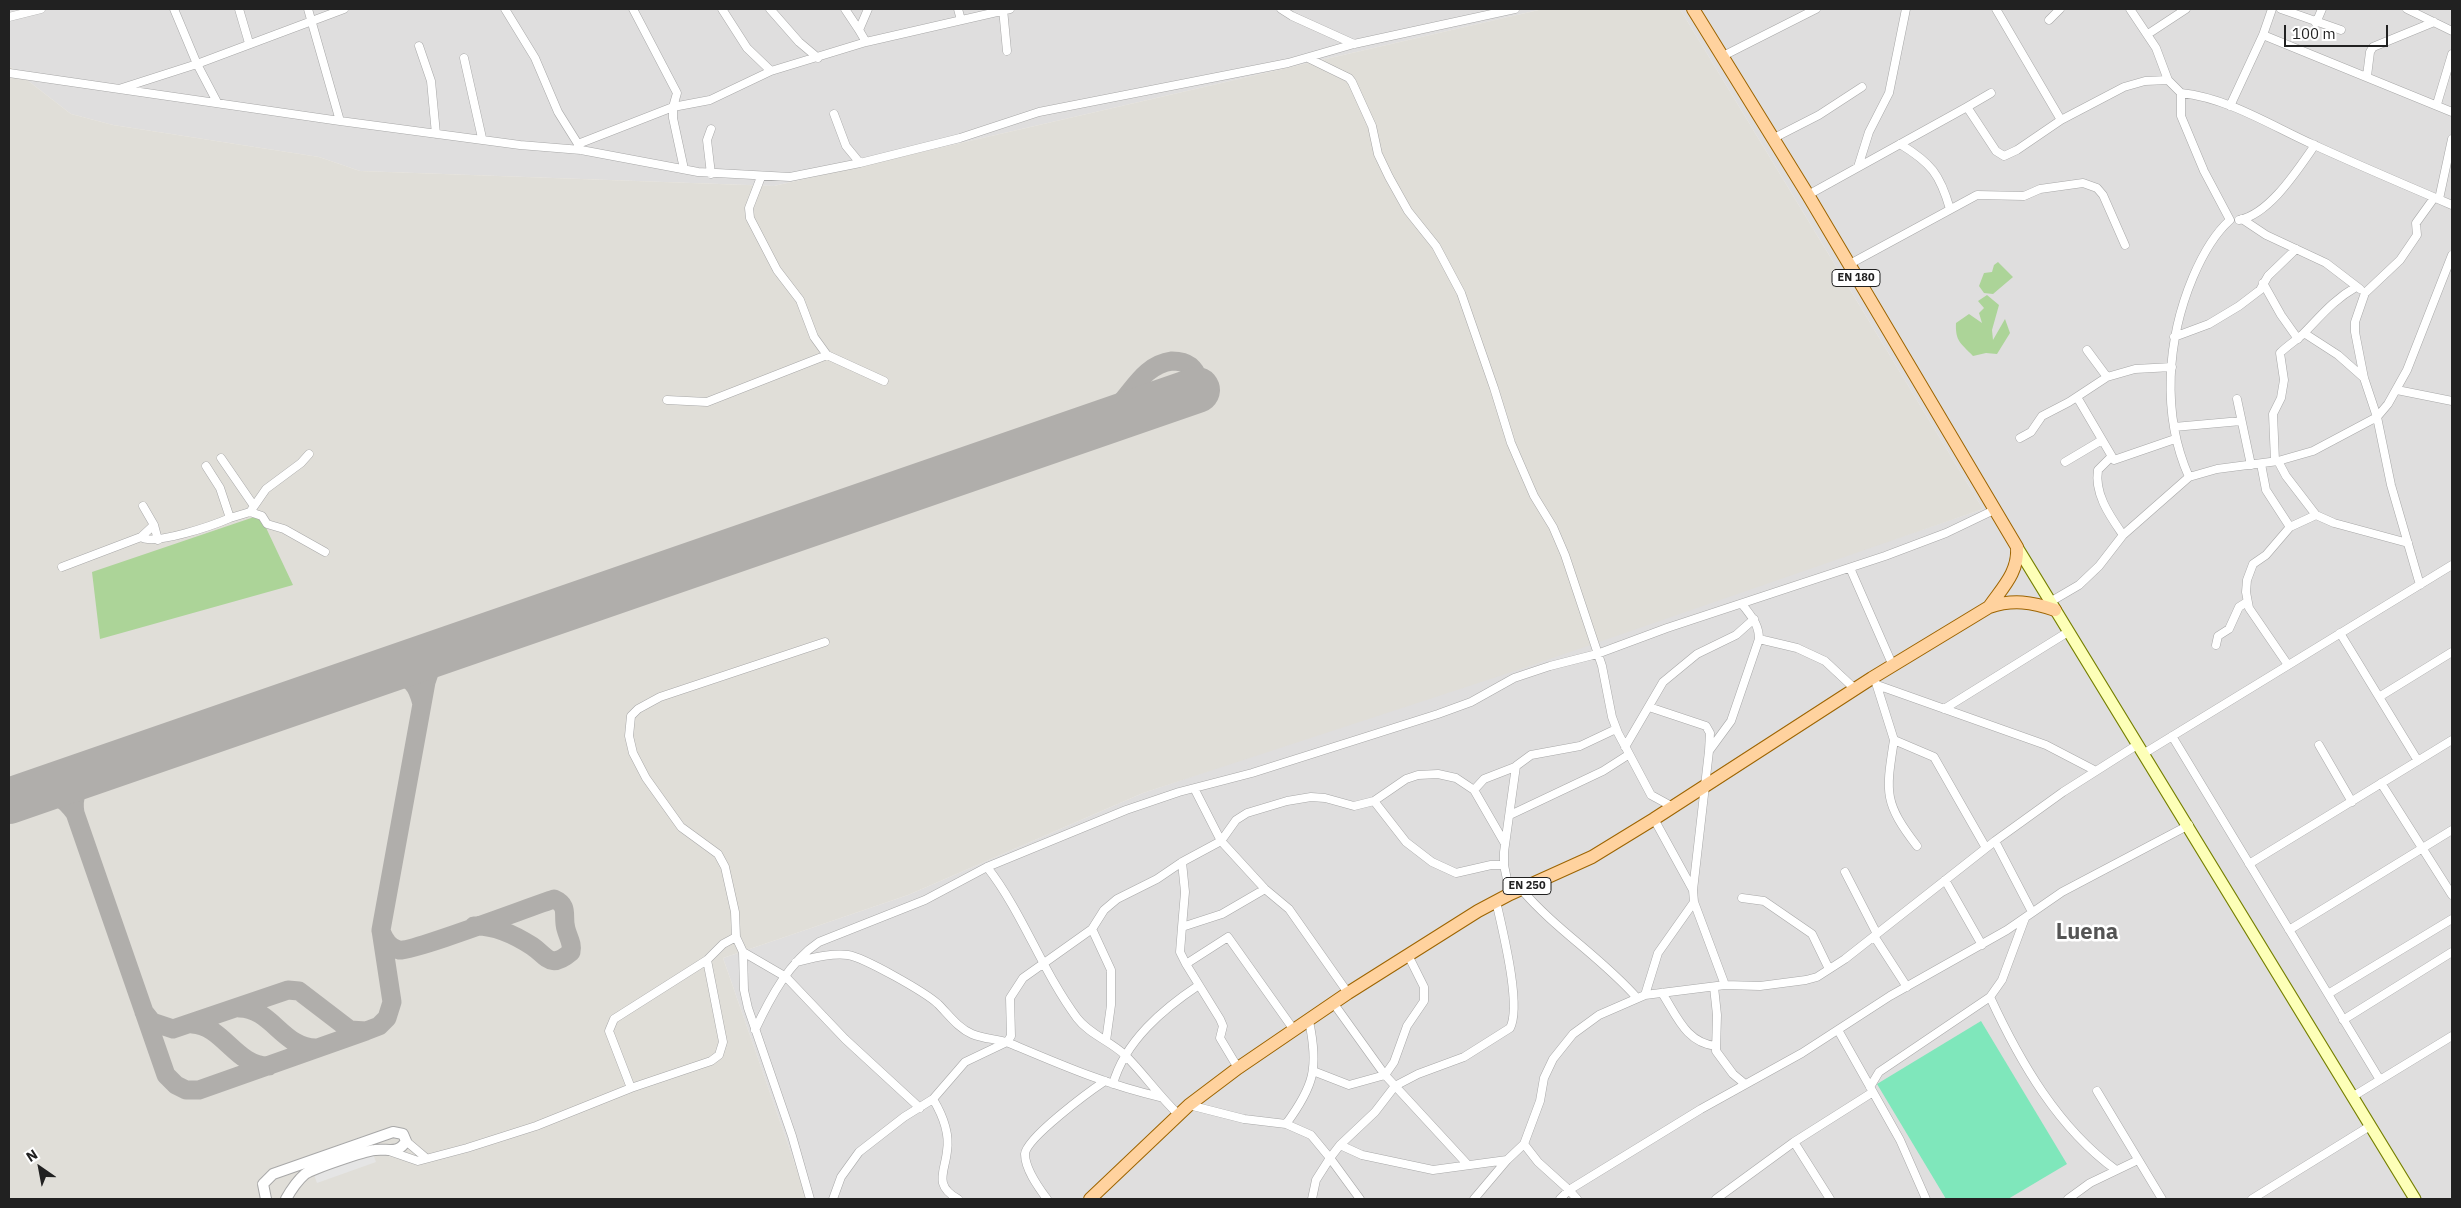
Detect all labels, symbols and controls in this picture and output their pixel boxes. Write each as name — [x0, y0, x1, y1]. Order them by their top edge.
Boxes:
scale bar — [2286, 15, 2390, 47]
text: 100 m — [2292, 24, 2336, 43]
road number: EN 180 — [1832, 270, 1880, 286]
road number: EN 250 — [1503, 878, 1551, 894]
district label: Luena — [2056, 920, 2118, 946]
north arrow — [15, 1143, 65, 1193]
text: N — [23, 1145, 41, 1166]

